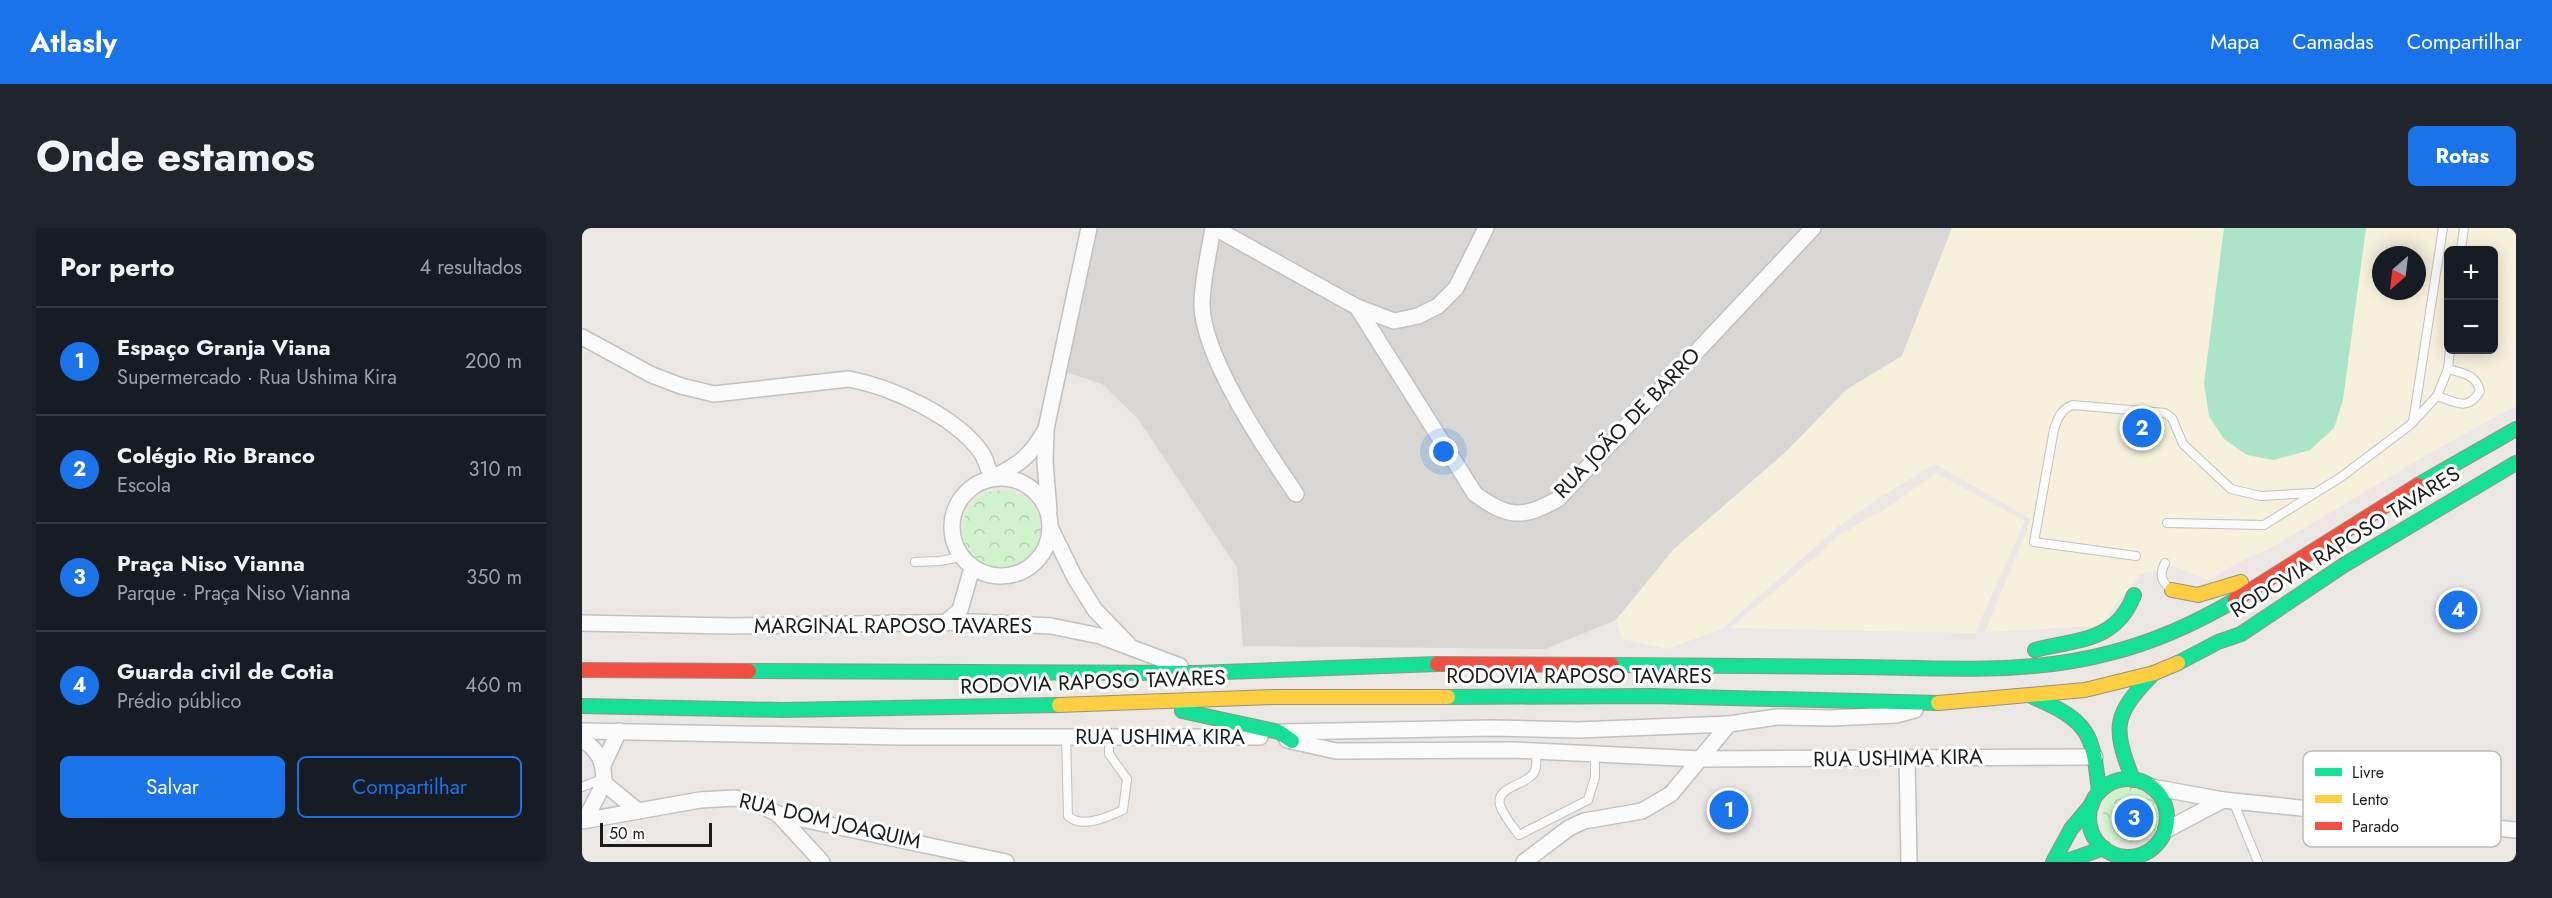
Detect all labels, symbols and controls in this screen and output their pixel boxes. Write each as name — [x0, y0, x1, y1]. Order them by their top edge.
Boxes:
text: Atlasly — [30, 22, 117, 63]
text: Mapa — [2210, 27, 2259, 57]
text: Camadas — [2292, 27, 2374, 57]
text: Compartilhar — [2407, 27, 2522, 57]
text: Onde estamos — [36, 126, 315, 187]
button: Rotas — [2408, 126, 2516, 186]
north arrow — [2372, 246, 2426, 300]
map controls — [2444, 246, 2498, 354]
button: + — [2444, 246, 2498, 300]
text: Por perto — [60, 248, 174, 286]
text: 4 resultados — [420, 253, 522, 282]
button: − — [2444, 300, 2498, 354]
text: Espaço Granja Viana — [117, 331, 331, 363]
street label: RUA JOÃO DE BARRO — [1547, 341, 1707, 505]
text: 1 — [74, 347, 85, 376]
text: 200 m — [465, 347, 522, 376]
text: Supermercado · Rua Ushima Kira — [117, 363, 397, 392]
pin: 2 — [2122, 406, 2162, 450]
your location — [1429, 437, 1458, 466]
text: Colégio Rio Branco — [117, 439, 315, 471]
text: 2 — [73, 455, 86, 484]
text: 310 m — [468, 455, 522, 484]
street label: RODOVIA RAPOSO TAVARES — [2224, 459, 2466, 625]
text: Escola — [117, 471, 171, 500]
text: Praça Niso Vianna — [117, 547, 305, 579]
text: 3 — [73, 563, 86, 592]
text: 350 m — [466, 563, 522, 592]
text: Parque · Praça Niso Vianna — [117, 579, 350, 608]
pin: 4 — [2438, 588, 2478, 632]
street label: MARGINAL RAPOSO TAVARES — [754, 611, 1032, 641]
text: Guarda civil de Cotia — [117, 655, 334, 687]
street label: RODOVIA RAPOSO TAVARES — [1446, 661, 1712, 691]
street label: RODOVIA RAPOSO TAVARES — [960, 662, 1226, 702]
text: 4 — [73, 671, 86, 700]
text: 460 m — [465, 671, 522, 700]
text: Prédio público — [117, 687, 242, 716]
street label: RUA USHIMA KIRA — [1075, 722, 1245, 752]
street label: RUA USHIMA KIRA — [1813, 742, 1983, 774]
legend — [2303, 751, 2501, 847]
button: Salvar — [60, 756, 285, 818]
button: Compartilhar — [297, 756, 522, 818]
text: Livre — [2352, 761, 2384, 784]
street label: RUA DOM JOAQUIM — [736, 786, 924, 856]
pin: 1 — [1710, 788, 1748, 832]
text: Lento — [2352, 788, 2389, 811]
pin: 3 — [2114, 796, 2154, 840]
text: Parado — [2352, 815, 2399, 838]
scale bar — [600, 820, 712, 848]
text: 50 m — [609, 822, 645, 845]

